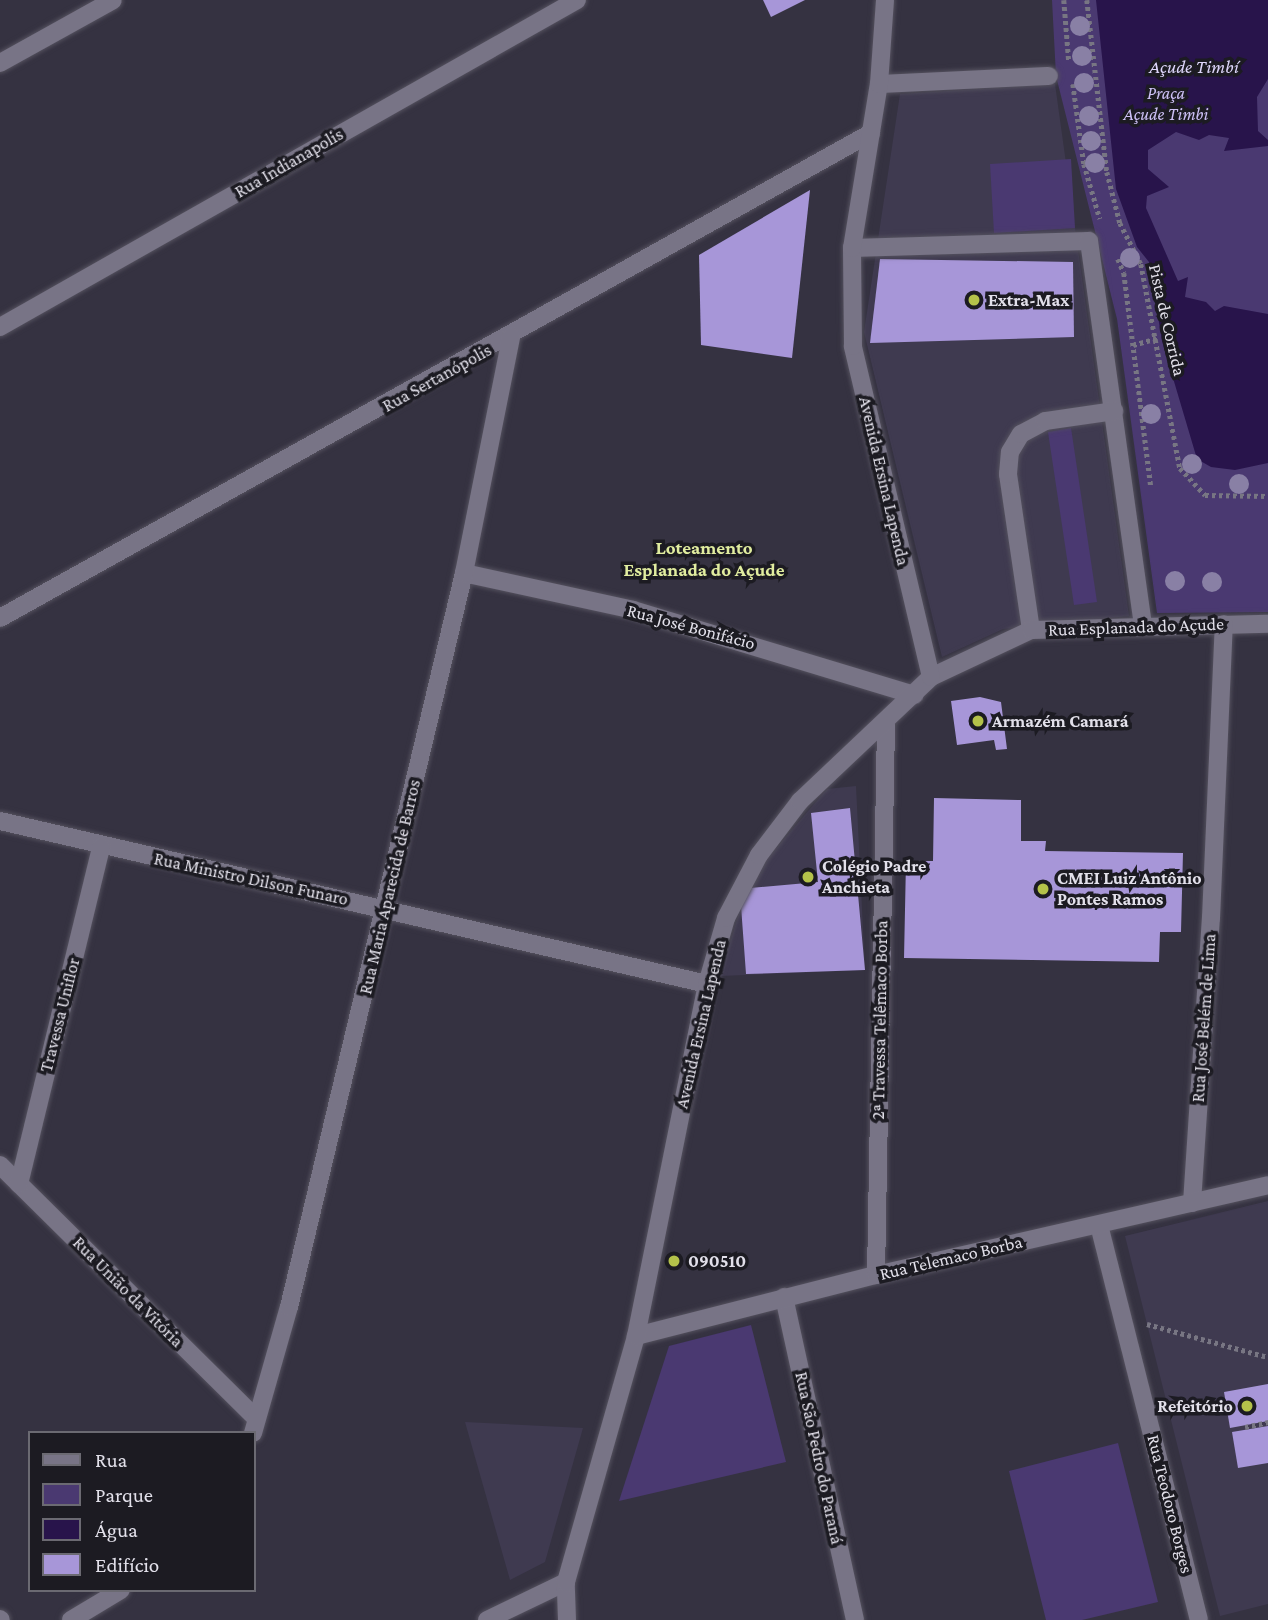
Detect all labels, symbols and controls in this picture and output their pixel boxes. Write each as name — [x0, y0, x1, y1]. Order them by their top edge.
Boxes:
water label: Açude Timbí — [1149, 56, 1239, 78]
park label: Praça Açude Timbi — [1124, 83, 1208, 126]
street label: Rua Indianapolis — [231, 123, 347, 203]
street label: Pista de Corrida — [1144, 262, 1190, 378]
place label: Extra-Max — [988, 289, 1069, 311]
marker: Extra-Max — [966, 292, 982, 308]
street label: Rua Sertanópolis — [379, 339, 495, 417]
street label: Avenida Ersina Lapenda — [854, 394, 914, 568]
district label: Loteamento Esplanada do Açude — [623, 537, 785, 581]
street label: Rua José Bonifácio — [625, 600, 757, 654]
street label: Rua Esplanada do Açude — [1048, 613, 1224, 641]
place label: Armazém Camará — [992, 710, 1128, 732]
marker: Armazém Camará — [970, 713, 986, 729]
street label: Rua Maria Aparecida de Barros — [355, 778, 425, 996]
street label: Rua Ministro Dilson Funaro — [152, 848, 350, 910]
place label: Colégio Padre Anchieta — [822, 856, 926, 898]
place label: CMEI Luiz Antônio Pontes Ramos — [1057, 868, 1202, 910]
marker: Colégio Padre Anchieta — [800, 869, 816, 885]
marker: CMEI Luiz Antônio Pontes Ramos — [1035, 881, 1051, 897]
street label: 2ª Travessa Telêmaco Borba — [867, 920, 893, 1120]
street label: Rua José Belém de Lima — [1187, 933, 1221, 1103]
street label: Avenida Ersina Lapenda — [671, 937, 731, 1111]
street label: Travessa Uniflor — [35, 956, 85, 1074]
street label: Rua Telemaco Borba — [878, 1231, 1024, 1285]
street label: Rua União da Vitória — [68, 1232, 188, 1352]
place label: 090510 — [688, 1250, 746, 1272]
marker: 090510 — [666, 1253, 682, 1269]
street label: Rua São Pedro do Paraná — [790, 1370, 848, 1546]
place label: Refeitório — [1157, 1395, 1233, 1417]
marker: Refeitório — [1239, 1398, 1255, 1414]
legend — [28, 1431, 256, 1592]
street label: Rua Teodoro Borges — [1142, 1432, 1198, 1576]
text: Rua — [95, 1448, 127, 1472]
text: Parque — [95, 1483, 153, 1507]
text: Água — [95, 1518, 138, 1542]
text: Edifício — [95, 1553, 159, 1577]

